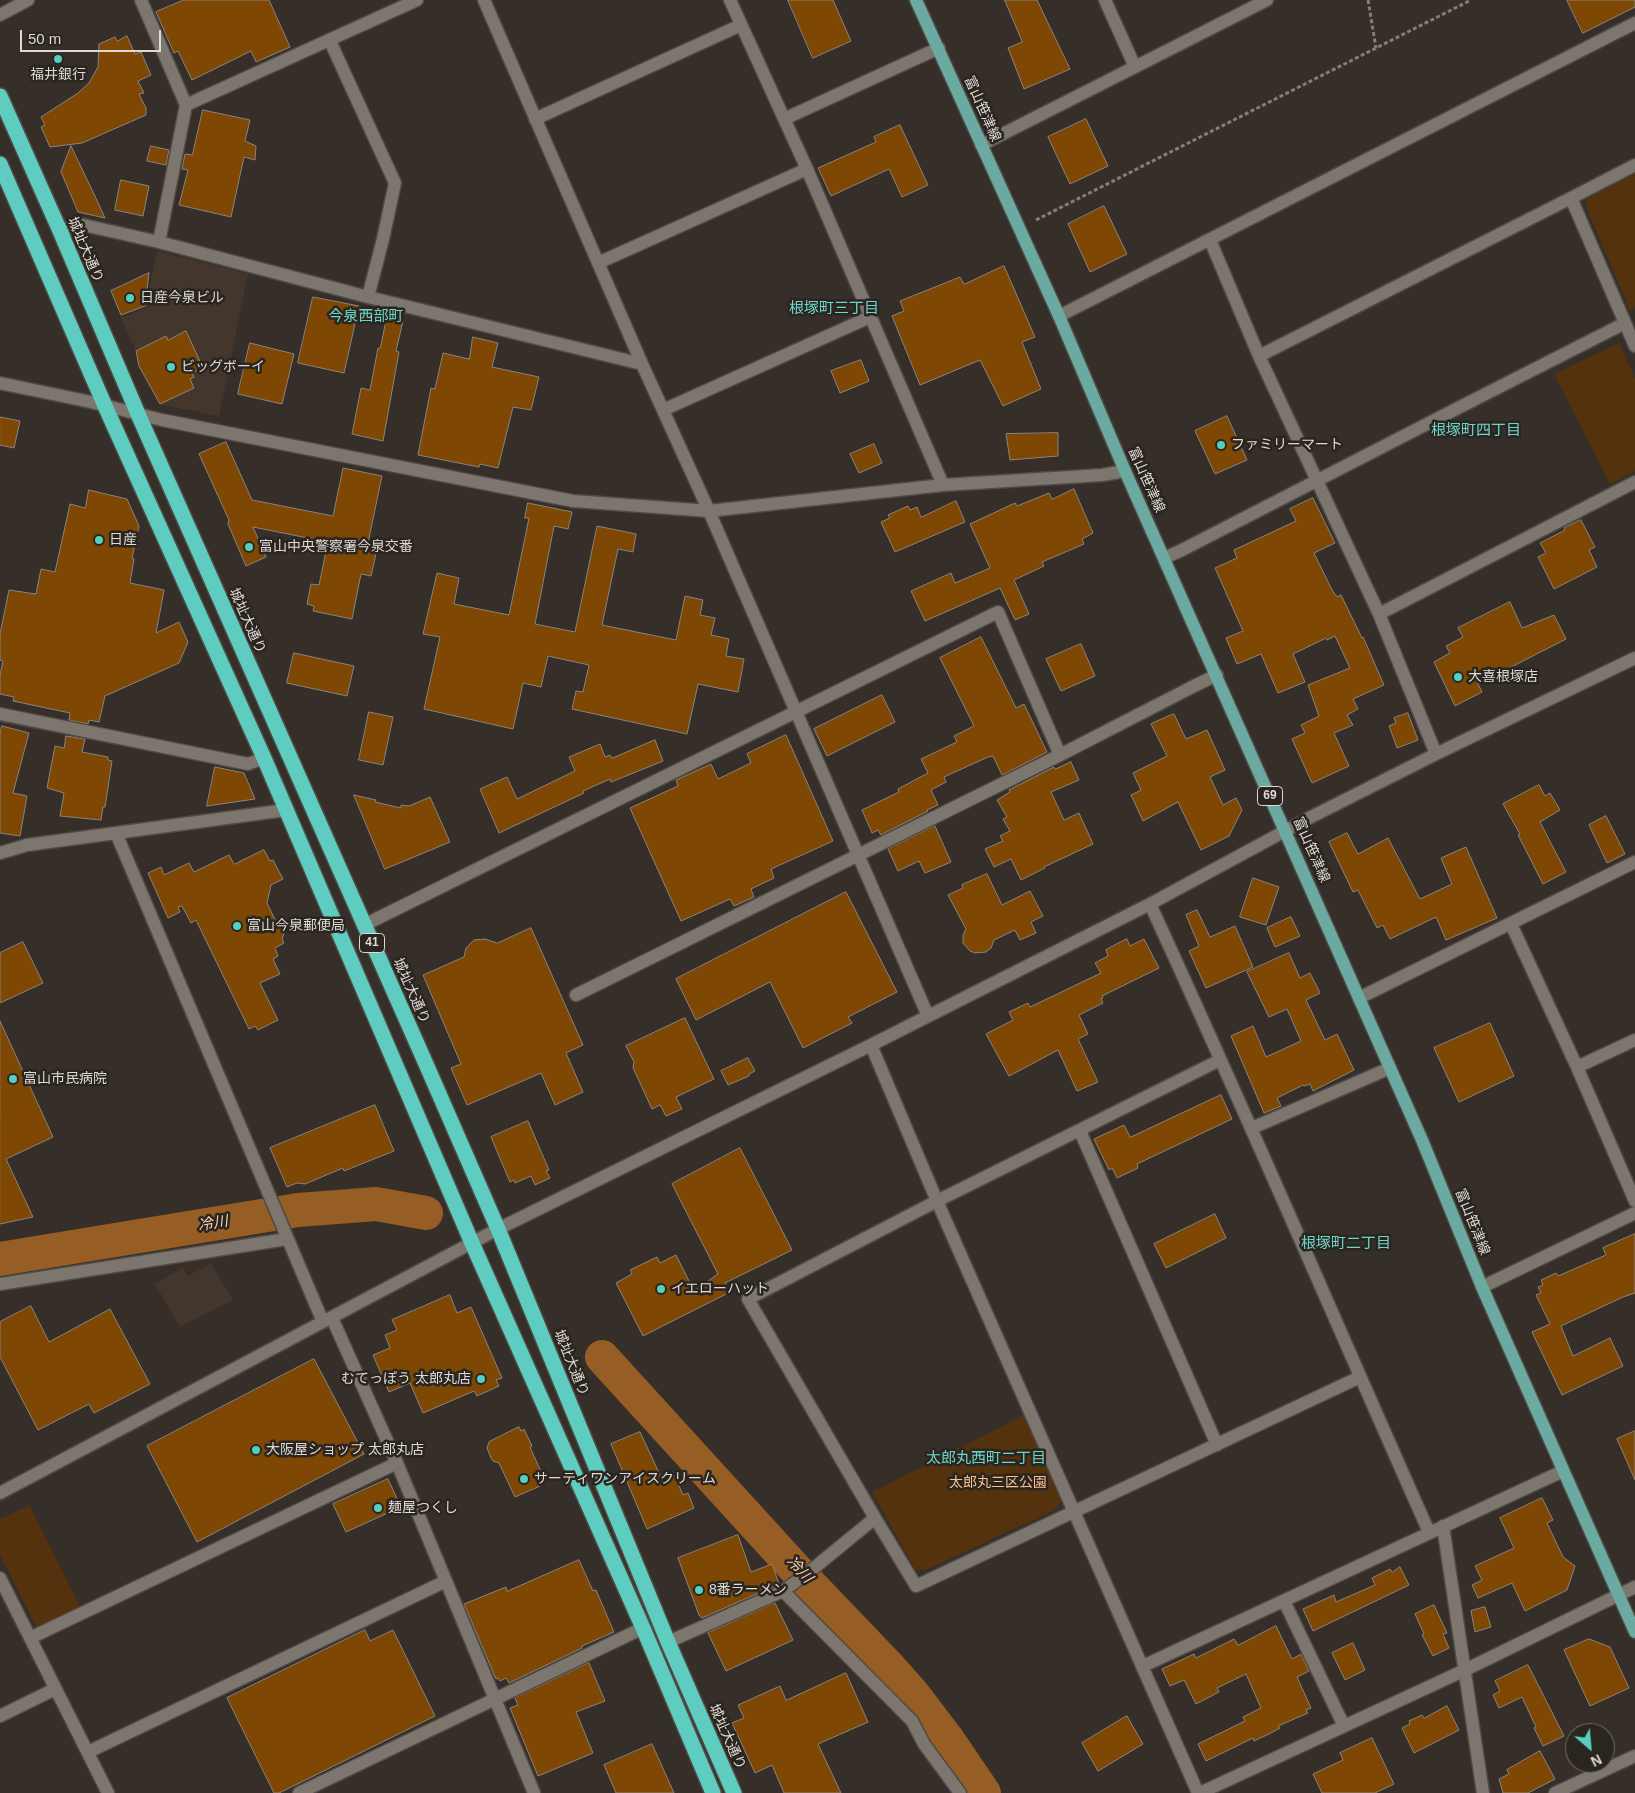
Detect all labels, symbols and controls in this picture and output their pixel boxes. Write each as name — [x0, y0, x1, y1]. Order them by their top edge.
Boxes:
scale bar — [22, 20, 164, 52]
text: 50 m — [28, 30, 61, 47]
marker: 福井銀行 — [52, 53, 64, 65]
place label: 福井銀行 — [30, 67, 86, 83]
street label: 富山笹津線 — [960, 74, 1004, 144]
street label: 城址大通り — [64, 215, 106, 285]
place label: 日産今泉ビル — [140, 290, 224, 306]
marker: 日産今泉ビル — [124, 292, 136, 304]
district label: 根塚町三丁目 — [789, 300, 879, 318]
district label: 今泉西部町 — [329, 308, 403, 326]
place label: ビッグボーイ — [181, 359, 265, 375]
marker: ビッグボーイ — [165, 361, 177, 373]
district label: 根塚町四丁目 — [1431, 422, 1521, 440]
place label: ファミリーマート — [1231, 437, 1343, 453]
marker: ファミリーマート — [1215, 439, 1227, 451]
street label: 富山笹津線 — [1124, 445, 1168, 515]
place label: 日産 — [109, 532, 137, 548]
marker: 日産 — [93, 534, 105, 546]
place label: 富山中央警察署今泉交番 — [259, 539, 413, 555]
marker: 富山中央警察署今泉交番 — [243, 541, 255, 553]
street label: 城址大通り — [225, 586, 269, 656]
place label: 大喜根塚店 — [1468, 669, 1538, 685]
marker: 大喜根塚店 — [1452, 671, 1464, 683]
road number: 69 — [1258, 786, 1282, 806]
street label: 富山笹津線 — [1289, 815, 1333, 885]
place label: 富山今泉郵便局 — [247, 918, 345, 934]
marker: 富山今泉郵便局 — [231, 920, 243, 932]
road number: 41 — [360, 934, 384, 952]
street label: 城址大通り — [389, 956, 433, 1026]
place label: 富山市民病院 — [23, 1071, 107, 1087]
marker: 富山市民病院 — [7, 1073, 19, 1085]
street label: 富山笹津線 — [1451, 1186, 1493, 1258]
water label: 冷川 — [197, 1213, 229, 1235]
district label: 根塚町二丁目 — [1301, 1235, 1391, 1253]
place label: イエローハット — [671, 1281, 769, 1297]
marker: イエローハット — [655, 1283, 667, 1295]
street label: 城址大通り — [550, 1327, 592, 1399]
place label: むてっぽう 太郎丸店 — [341, 1371, 471, 1387]
marker: むてっぽう 太郎丸店 — [475, 1373, 487, 1385]
place label: 大阪屋ショップ 太郎丸店 — [266, 1442, 424, 1458]
marker: 大阪屋ショップ 太郎丸店 — [250, 1444, 262, 1456]
district label: 太郎丸西町二丁目 — [926, 1450, 1046, 1468]
place label: サーティワンアイスクリーム — [534, 1471, 716, 1487]
marker: サーティワンアイスクリーム — [518, 1473, 530, 1485]
park label: 太郎丸三区公園 — [949, 1475, 1047, 1491]
place label: 麺屋つくし — [388, 1500, 458, 1516]
marker: 麺屋つくし — [372, 1502, 384, 1514]
water label: 冷川 — [782, 1553, 816, 1587]
place label: 8番ラーメン — [709, 1582, 787, 1598]
marker: 8番ラーメン — [693, 1584, 705, 1596]
street label: 城址大通り — [705, 1702, 749, 1772]
north arrow — [1565, 1723, 1615, 1773]
text: N — [1588, 1751, 1604, 1770]

